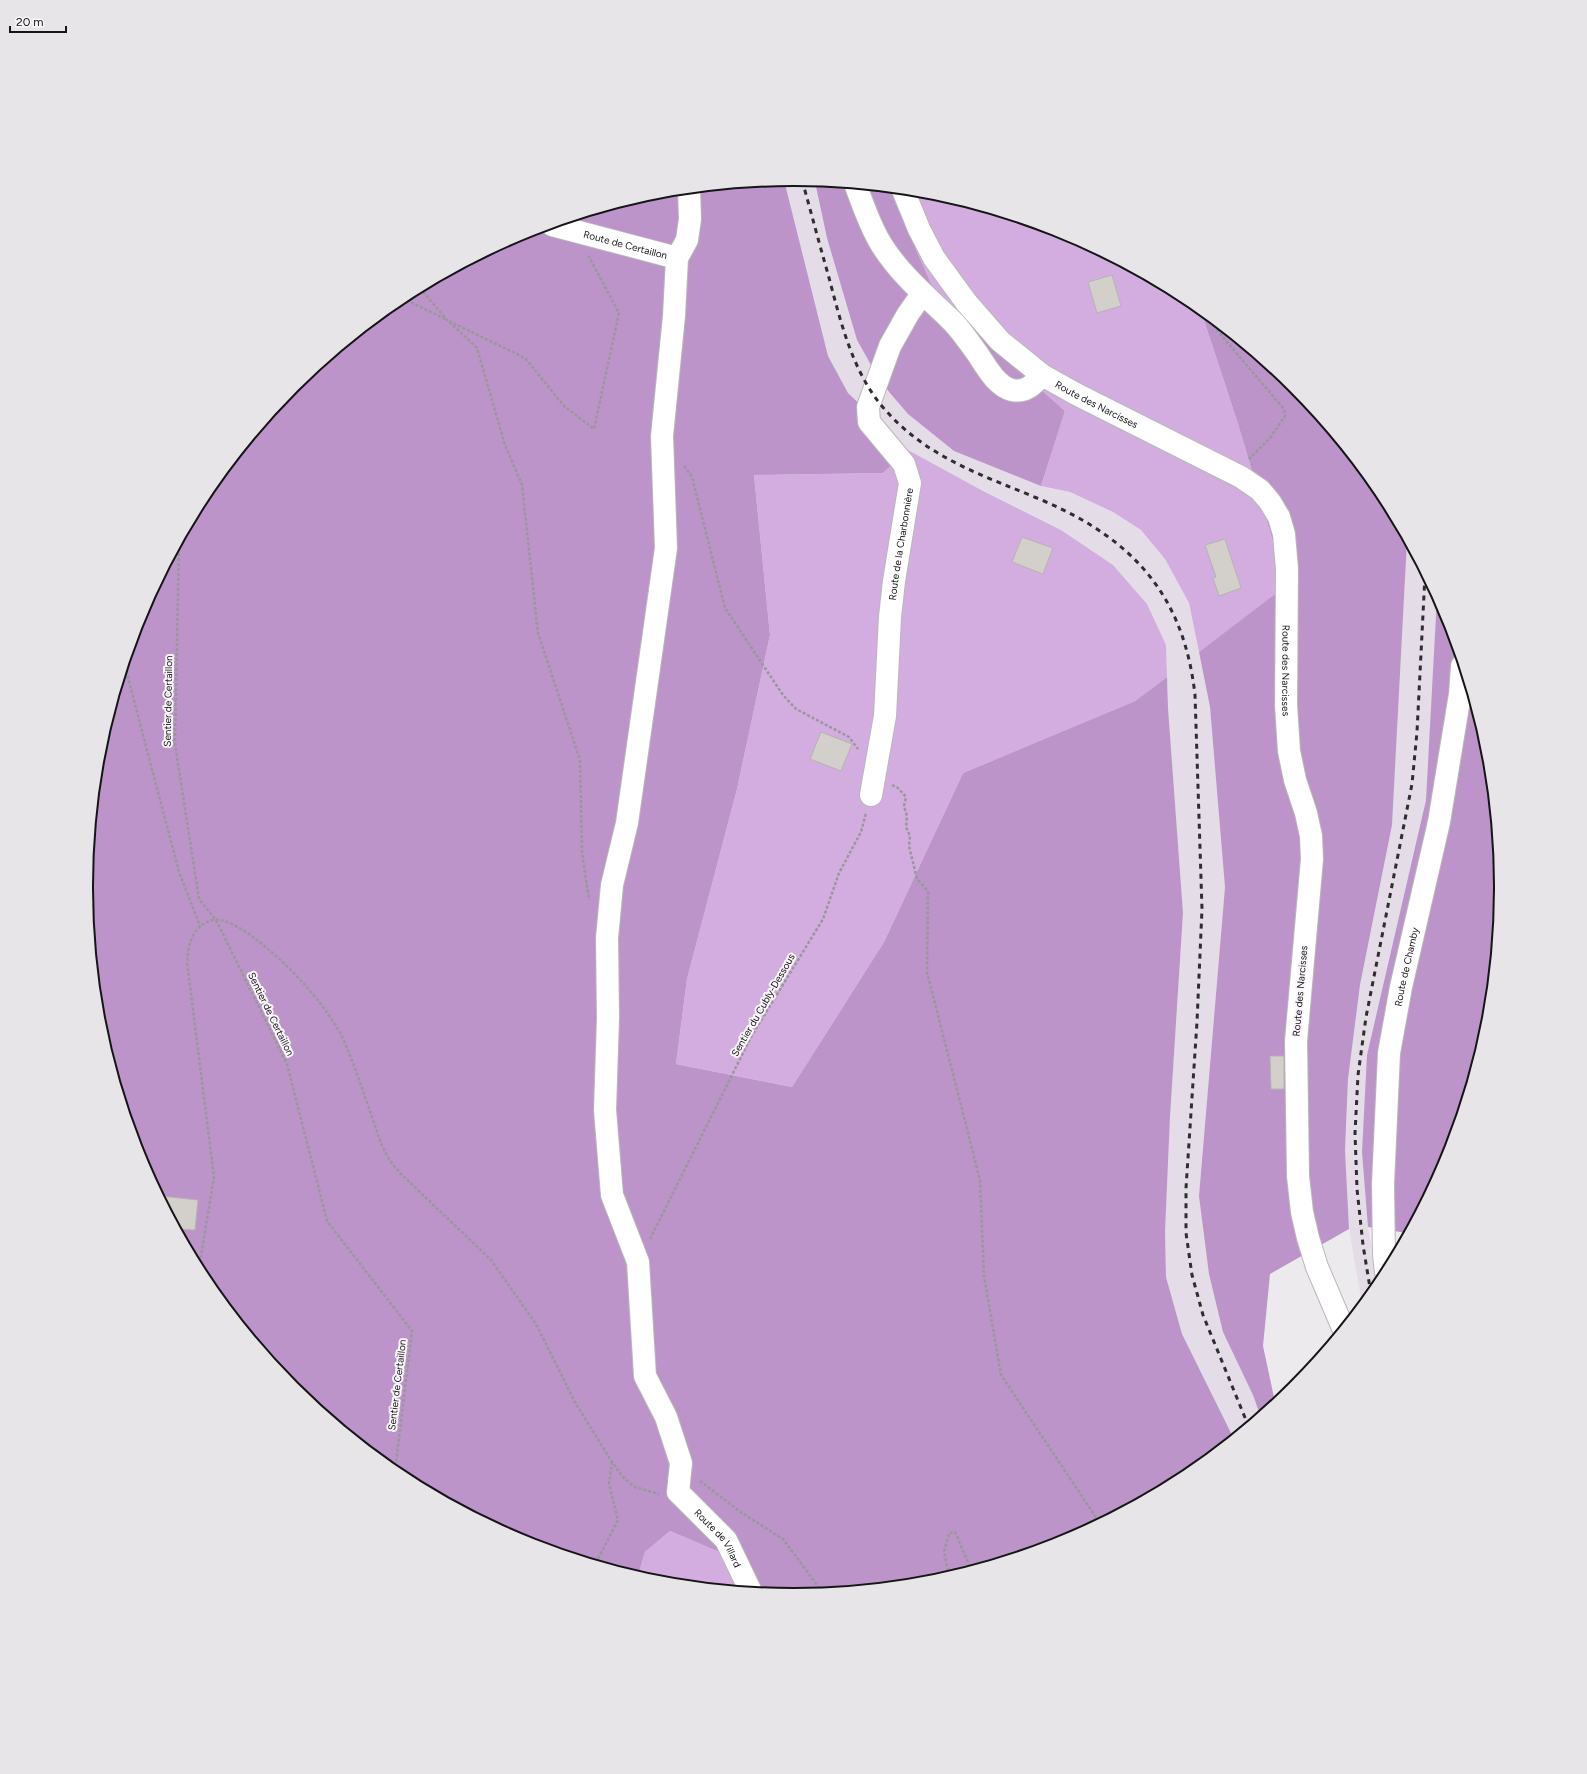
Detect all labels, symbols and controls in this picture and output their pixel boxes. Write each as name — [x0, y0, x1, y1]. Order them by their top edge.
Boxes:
scale bar — [10, 8, 66, 34]
text: 20 m — [16, 15, 44, 29]
street label: Route de Certaillon — [582, 227, 669, 262]
street label: Route des Narcisses — [1053, 377, 1141, 431]
street label: Route de la Charbonnière — [885, 486, 916, 601]
street label: Route des Narcisses — [1279, 625, 1293, 717]
street label: Sentier de Certaillon — [161, 655, 175, 747]
street label: Route de Chamby — [1391, 925, 1421, 1008]
street label: Route des Narcisses — [1290, 945, 1310, 1037]
street label: Sentier du Cubly-Dessous — [728, 951, 798, 1059]
street label: Sentier de Certaillon — [245, 970, 297, 1058]
street label: Sentier de Certaillon — [385, 1338, 409, 1431]
street label: Route de Villard — [692, 1506, 745, 1569]

